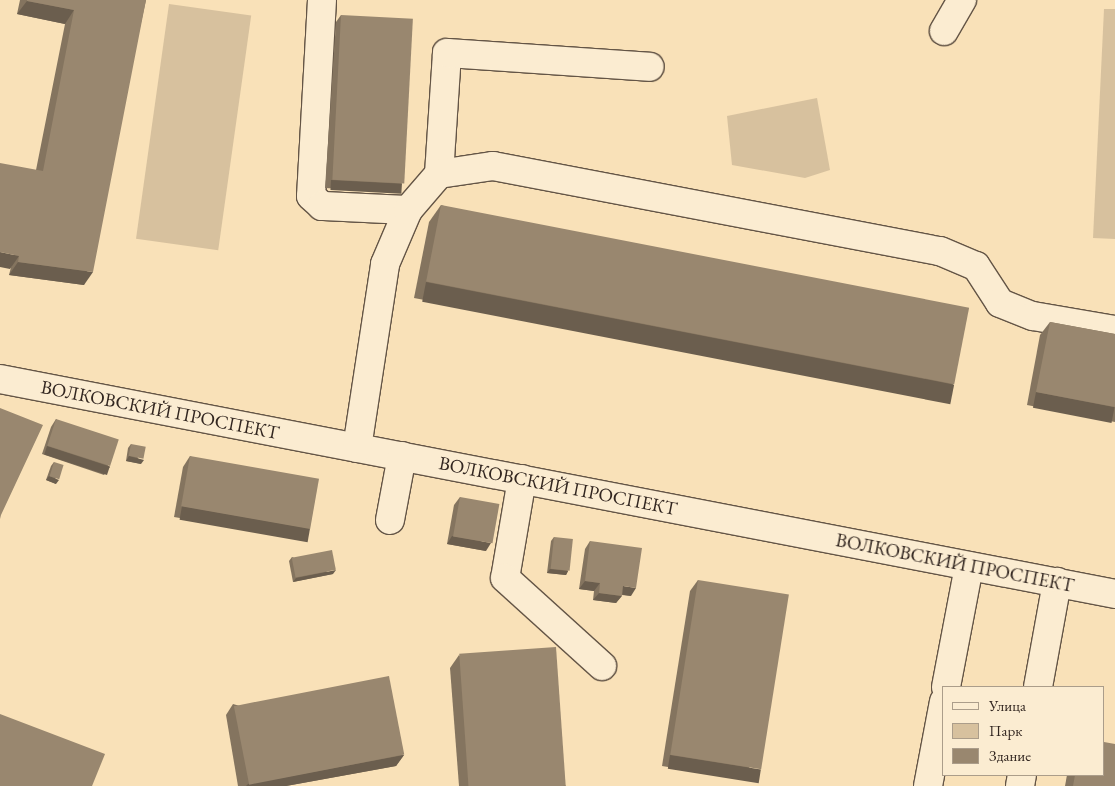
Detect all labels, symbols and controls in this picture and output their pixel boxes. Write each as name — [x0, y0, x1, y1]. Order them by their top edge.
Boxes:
street label: ВОЛКОВСКИЙ ПРОСПЕКТ — [39, 376, 281, 444]
street label: ВОЛКОВСКИЙ ПРОСПЕКТ — [437, 452, 679, 520]
street label: ВОЛКОВСКИЙ ПРОСПЕКТ — [834, 529, 1076, 597]
legend — [942, 686, 1105, 776]
text: Улица — [989, 696, 1026, 715]
text: Парк — [989, 721, 1022, 740]
text: Здание — [989, 746, 1031, 765]

